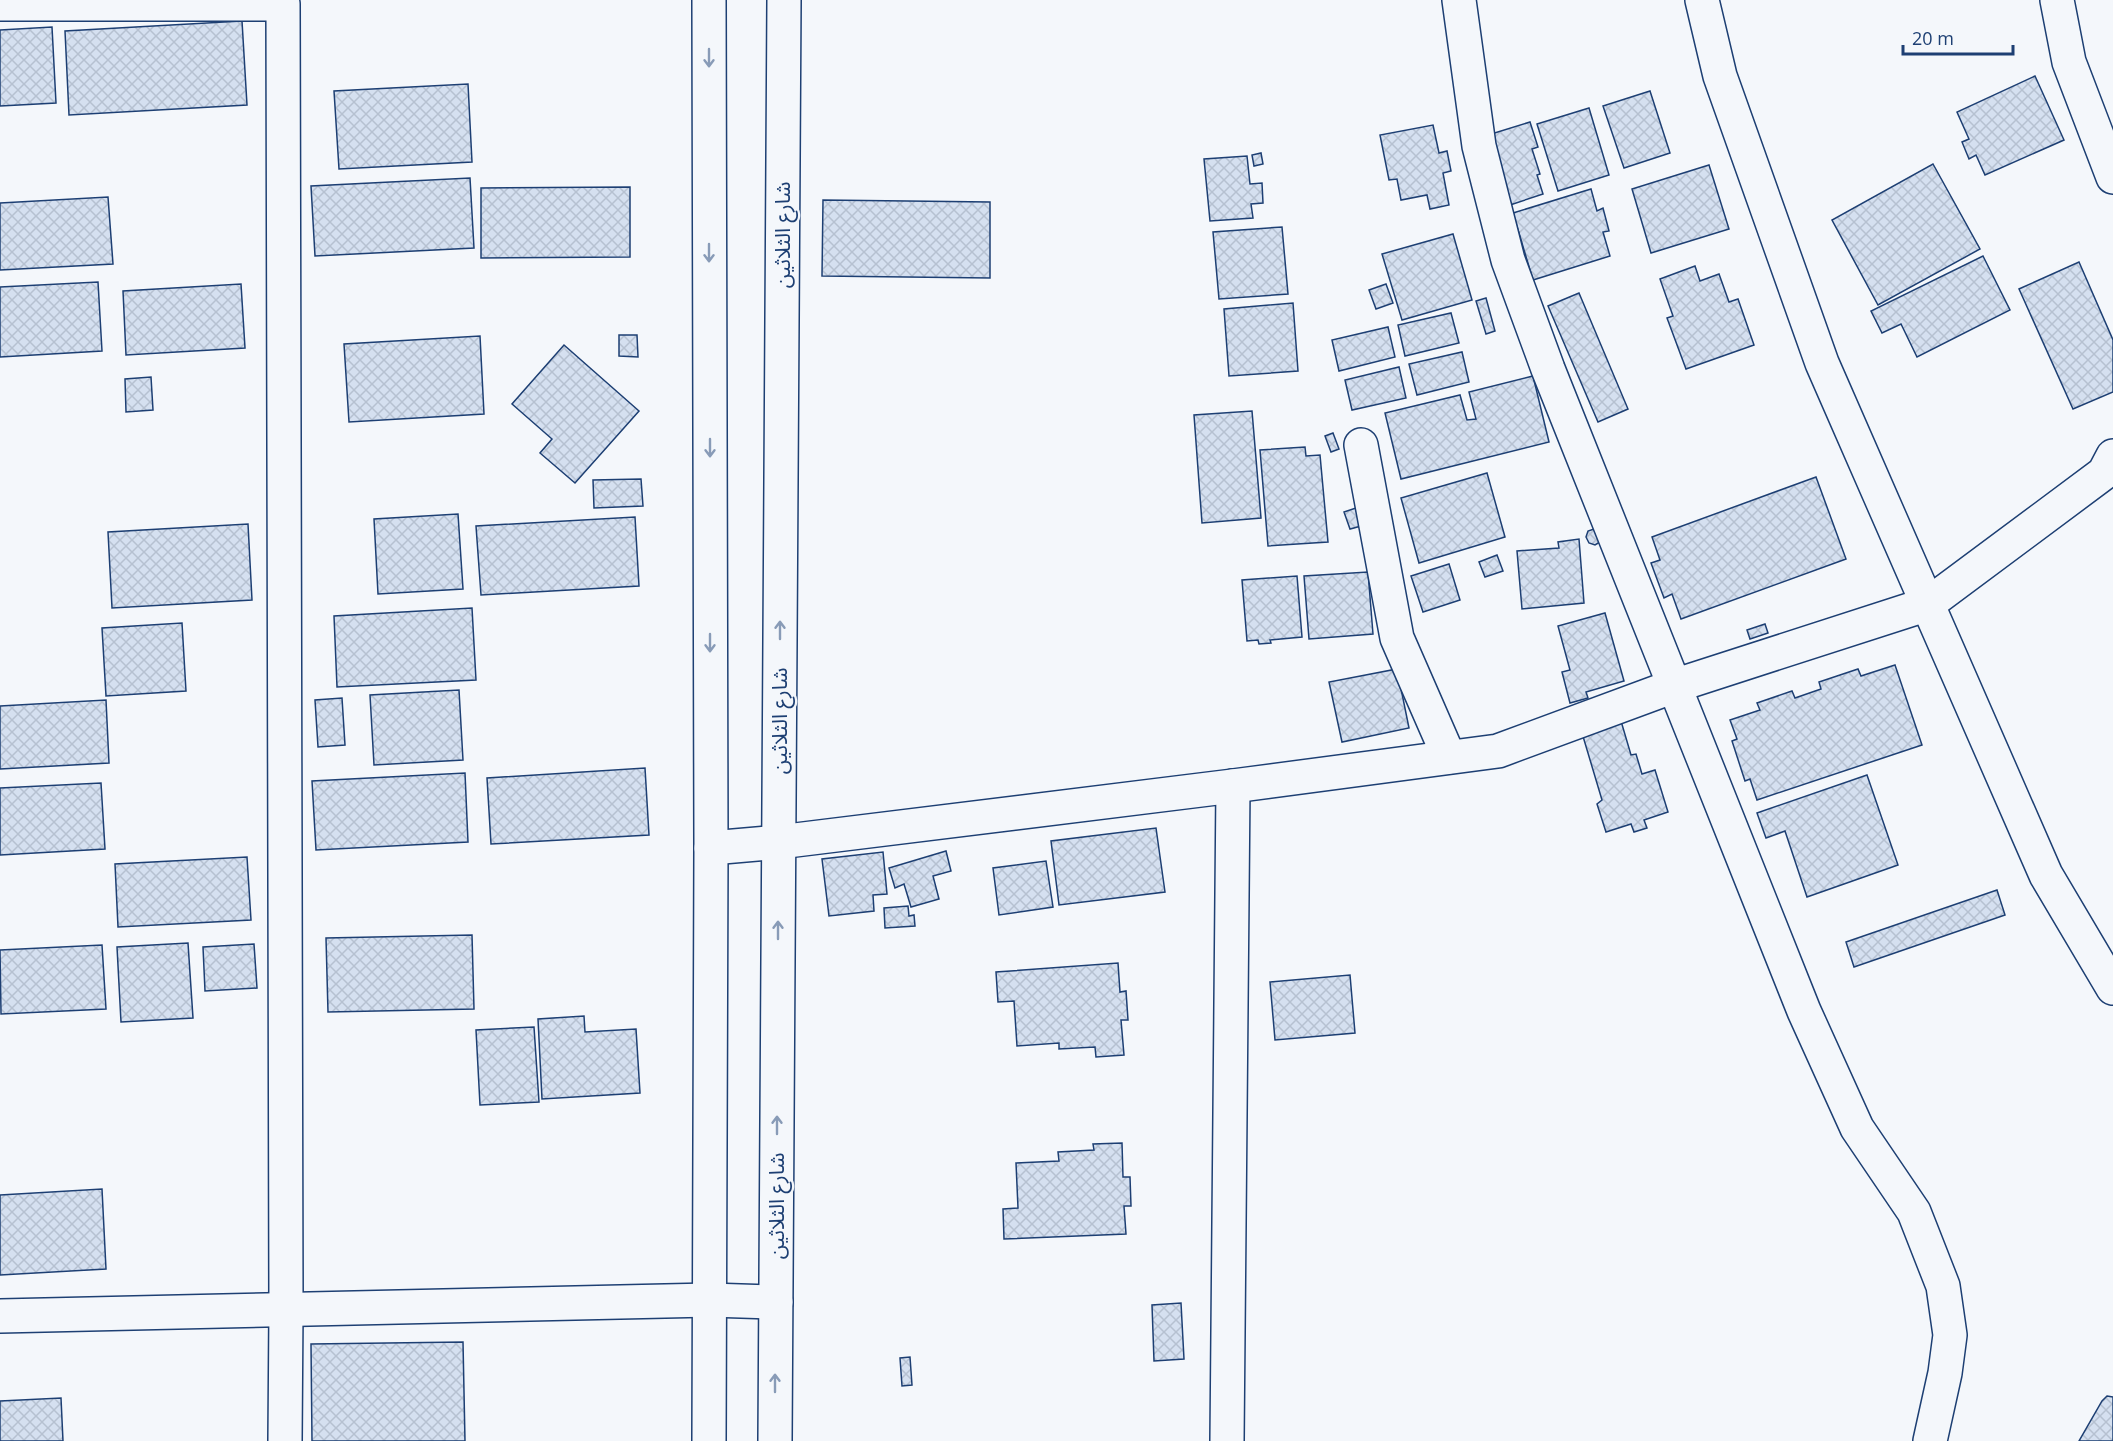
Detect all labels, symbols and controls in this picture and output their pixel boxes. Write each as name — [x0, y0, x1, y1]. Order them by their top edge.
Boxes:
scale bar — [1903, 18, 2012, 56]
text: 20 m — [1912, 26, 1954, 50]
one-way arrow — [703, 48, 715, 68]
street label: شارع الثلاثين — [768, 182, 798, 288]
one-way arrow — [703, 243, 715, 263]
one-way arrow — [704, 438, 716, 458]
one-way arrow — [774, 620, 786, 640]
one-way arrow — [704, 633, 716, 653]
street label: شارع الثلاثين — [765, 668, 795, 774]
one-way arrow — [772, 920, 784, 940]
one-way arrow — [771, 1115, 783, 1135]
street label: شارع الثلاثين — [762, 1153, 792, 1259]
one-way arrow — [770, 1373, 781, 1393]

